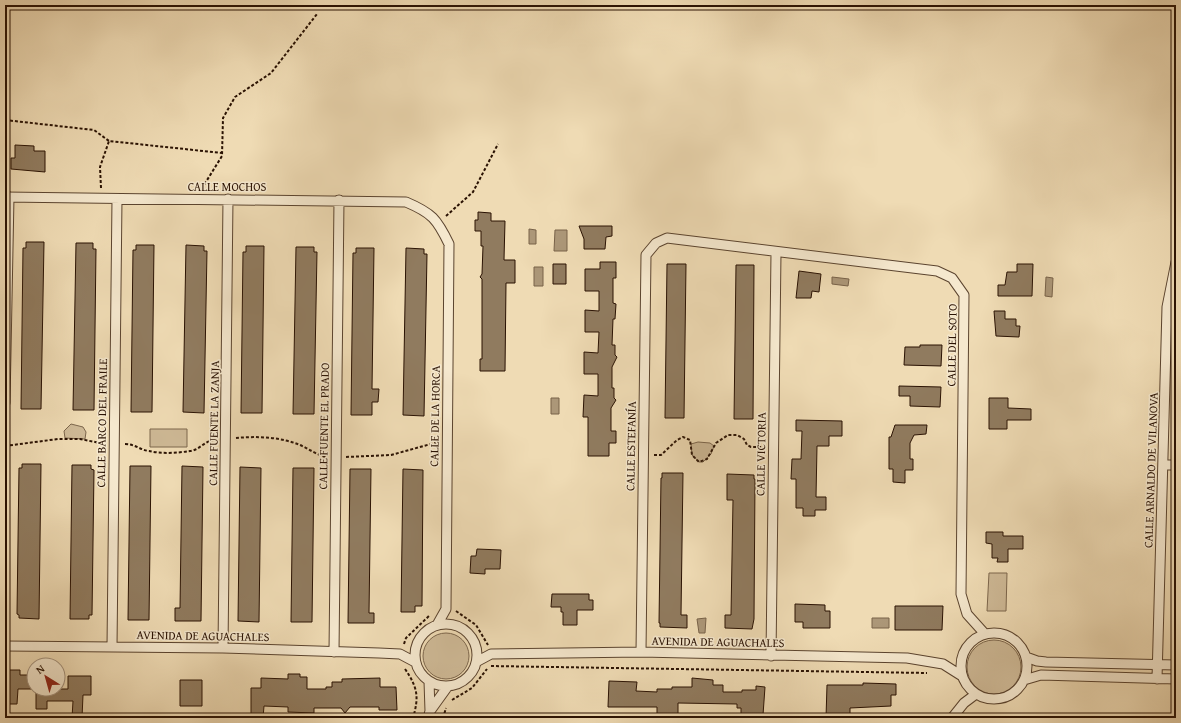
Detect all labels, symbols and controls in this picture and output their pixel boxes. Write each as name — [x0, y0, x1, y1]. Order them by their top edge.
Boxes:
street label: CALLE MOCHOS — [188, 178, 266, 195]
street label: CALLE DEL SOTO — [942, 303, 961, 387]
street label: CALLE BARCO DEL FRAILE — [92, 358, 111, 488]
street label: CALLE FUENTE LA ZANJA — [204, 359, 223, 486]
street label: CALLE FUENTE EL PRADO — [314, 362, 333, 490]
street label: CALLE DE LA HORCA — [425, 365, 444, 467]
street label: CALLE ARNALDO DE VILANOVA — [1139, 391, 1162, 548]
street label: CALLE ESTEFANÍA — [621, 400, 640, 491]
street label: CALLE VICTORIA — [751, 411, 770, 496]
street label: AVENIDA DE AGUACHALES — [136, 626, 270, 645]
street label: AVENIDA DE AGUACHALES — [651, 632, 785, 651]
north arrow — [26, 657, 66, 697]
text: N — [32, 660, 48, 678]

